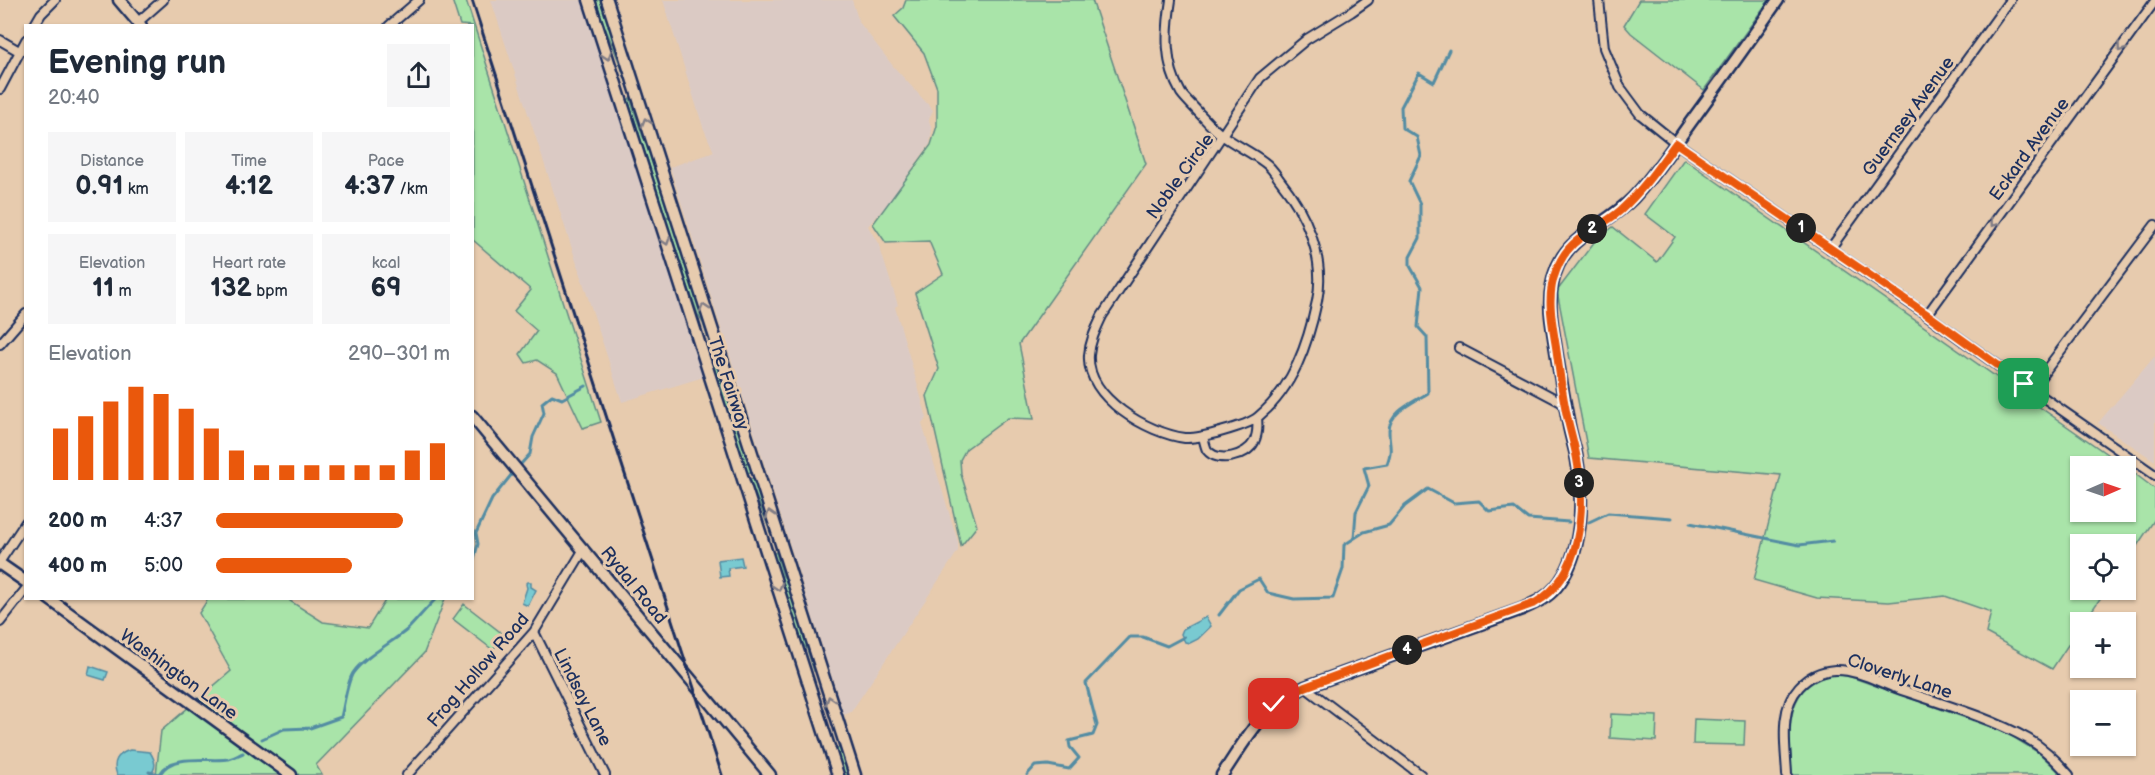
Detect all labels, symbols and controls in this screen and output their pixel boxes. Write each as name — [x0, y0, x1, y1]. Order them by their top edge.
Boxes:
one-way arrow — [2117, 41, 2128, 52]
text: Evening run — [48, 43, 226, 83]
button: share — [387, 44, 450, 107]
one-way arrow — [600, 50, 612, 61]
street label: Guernsey Avenue — [1858, 52, 1959, 180]
text: 20:40 — [48, 86, 100, 110]
street label: Eckard Avenue — [1985, 94, 2074, 205]
one-way arrow — [641, 117, 653, 128]
street label: Noble Circle — [1142, 129, 1219, 223]
text: Distance — [80, 152, 144, 171]
text: Time — [231, 152, 267, 171]
text: Pace — [368, 152, 404, 171]
text: 0.91 — [75, 171, 123, 202]
text: 4:12 — [225, 171, 273, 202]
text: 4:37 — [344, 171, 395, 202]
text: km — [123, 180, 149, 199]
text: /km — [395, 180, 428, 199]
pin: 1 — [1786, 213, 1816, 243]
pin: 2 — [1577, 214, 1607, 244]
one-way arrow — [1990, 216, 2001, 227]
text: 1 — [1798, 218, 1804, 237]
text: 2 — [1587, 219, 1597, 238]
one-way arrow — [659, 235, 671, 246]
text: Elevation — [79, 254, 145, 273]
text: Heart rate — [212, 254, 286, 273]
text: kcal — [372, 254, 400, 273]
text: 11 — [92, 273, 114, 304]
text: 132 — [210, 273, 252, 304]
text: 69 — [371, 273, 402, 304]
text: m — [114, 282, 132, 301]
text: bpm — [252, 282, 288, 301]
one-way arrow — [699, 303, 711, 314]
street label: The Fairway — [704, 334, 754, 433]
text: Elevation — [48, 342, 131, 366]
text: 290–301 m — [348, 342, 450, 366]
pin — [1998, 358, 2049, 409]
icon: arrive — [2007, 367, 2040, 400]
north arrow — [2070, 456, 2136, 522]
map controls — [2070, 456, 2136, 756]
pin: 3 — [1564, 468, 1594, 498]
text: 3 — [1574, 473, 1584, 492]
text: 200 m — [48, 509, 107, 533]
text: 4:37 — [144, 509, 182, 533]
one-way arrow — [765, 509, 777, 520]
button: locate — [2070, 534, 2136, 600]
street label: Rydal Road — [596, 542, 671, 628]
text: 400 m — [48, 554, 107, 578]
text: 5:00 — [144, 554, 183, 578]
one-way arrow — [770, 581, 783, 592]
street label: Frog Hollow Road — [423, 609, 534, 732]
button: + — [2070, 612, 2136, 678]
street label: Washington Lane — [116, 625, 242, 724]
pin: 4 — [1392, 635, 1422, 665]
text: 4 — [1402, 640, 1412, 659]
street label: Lindsay Lane — [549, 645, 616, 750]
street label: Cloverly Lane — [1845, 650, 1955, 703]
pin — [1248, 678, 1299, 729]
icon: check — [1257, 687, 1290, 720]
button: − — [2070, 690, 2136, 756]
one-way arrow — [825, 695, 838, 706]

